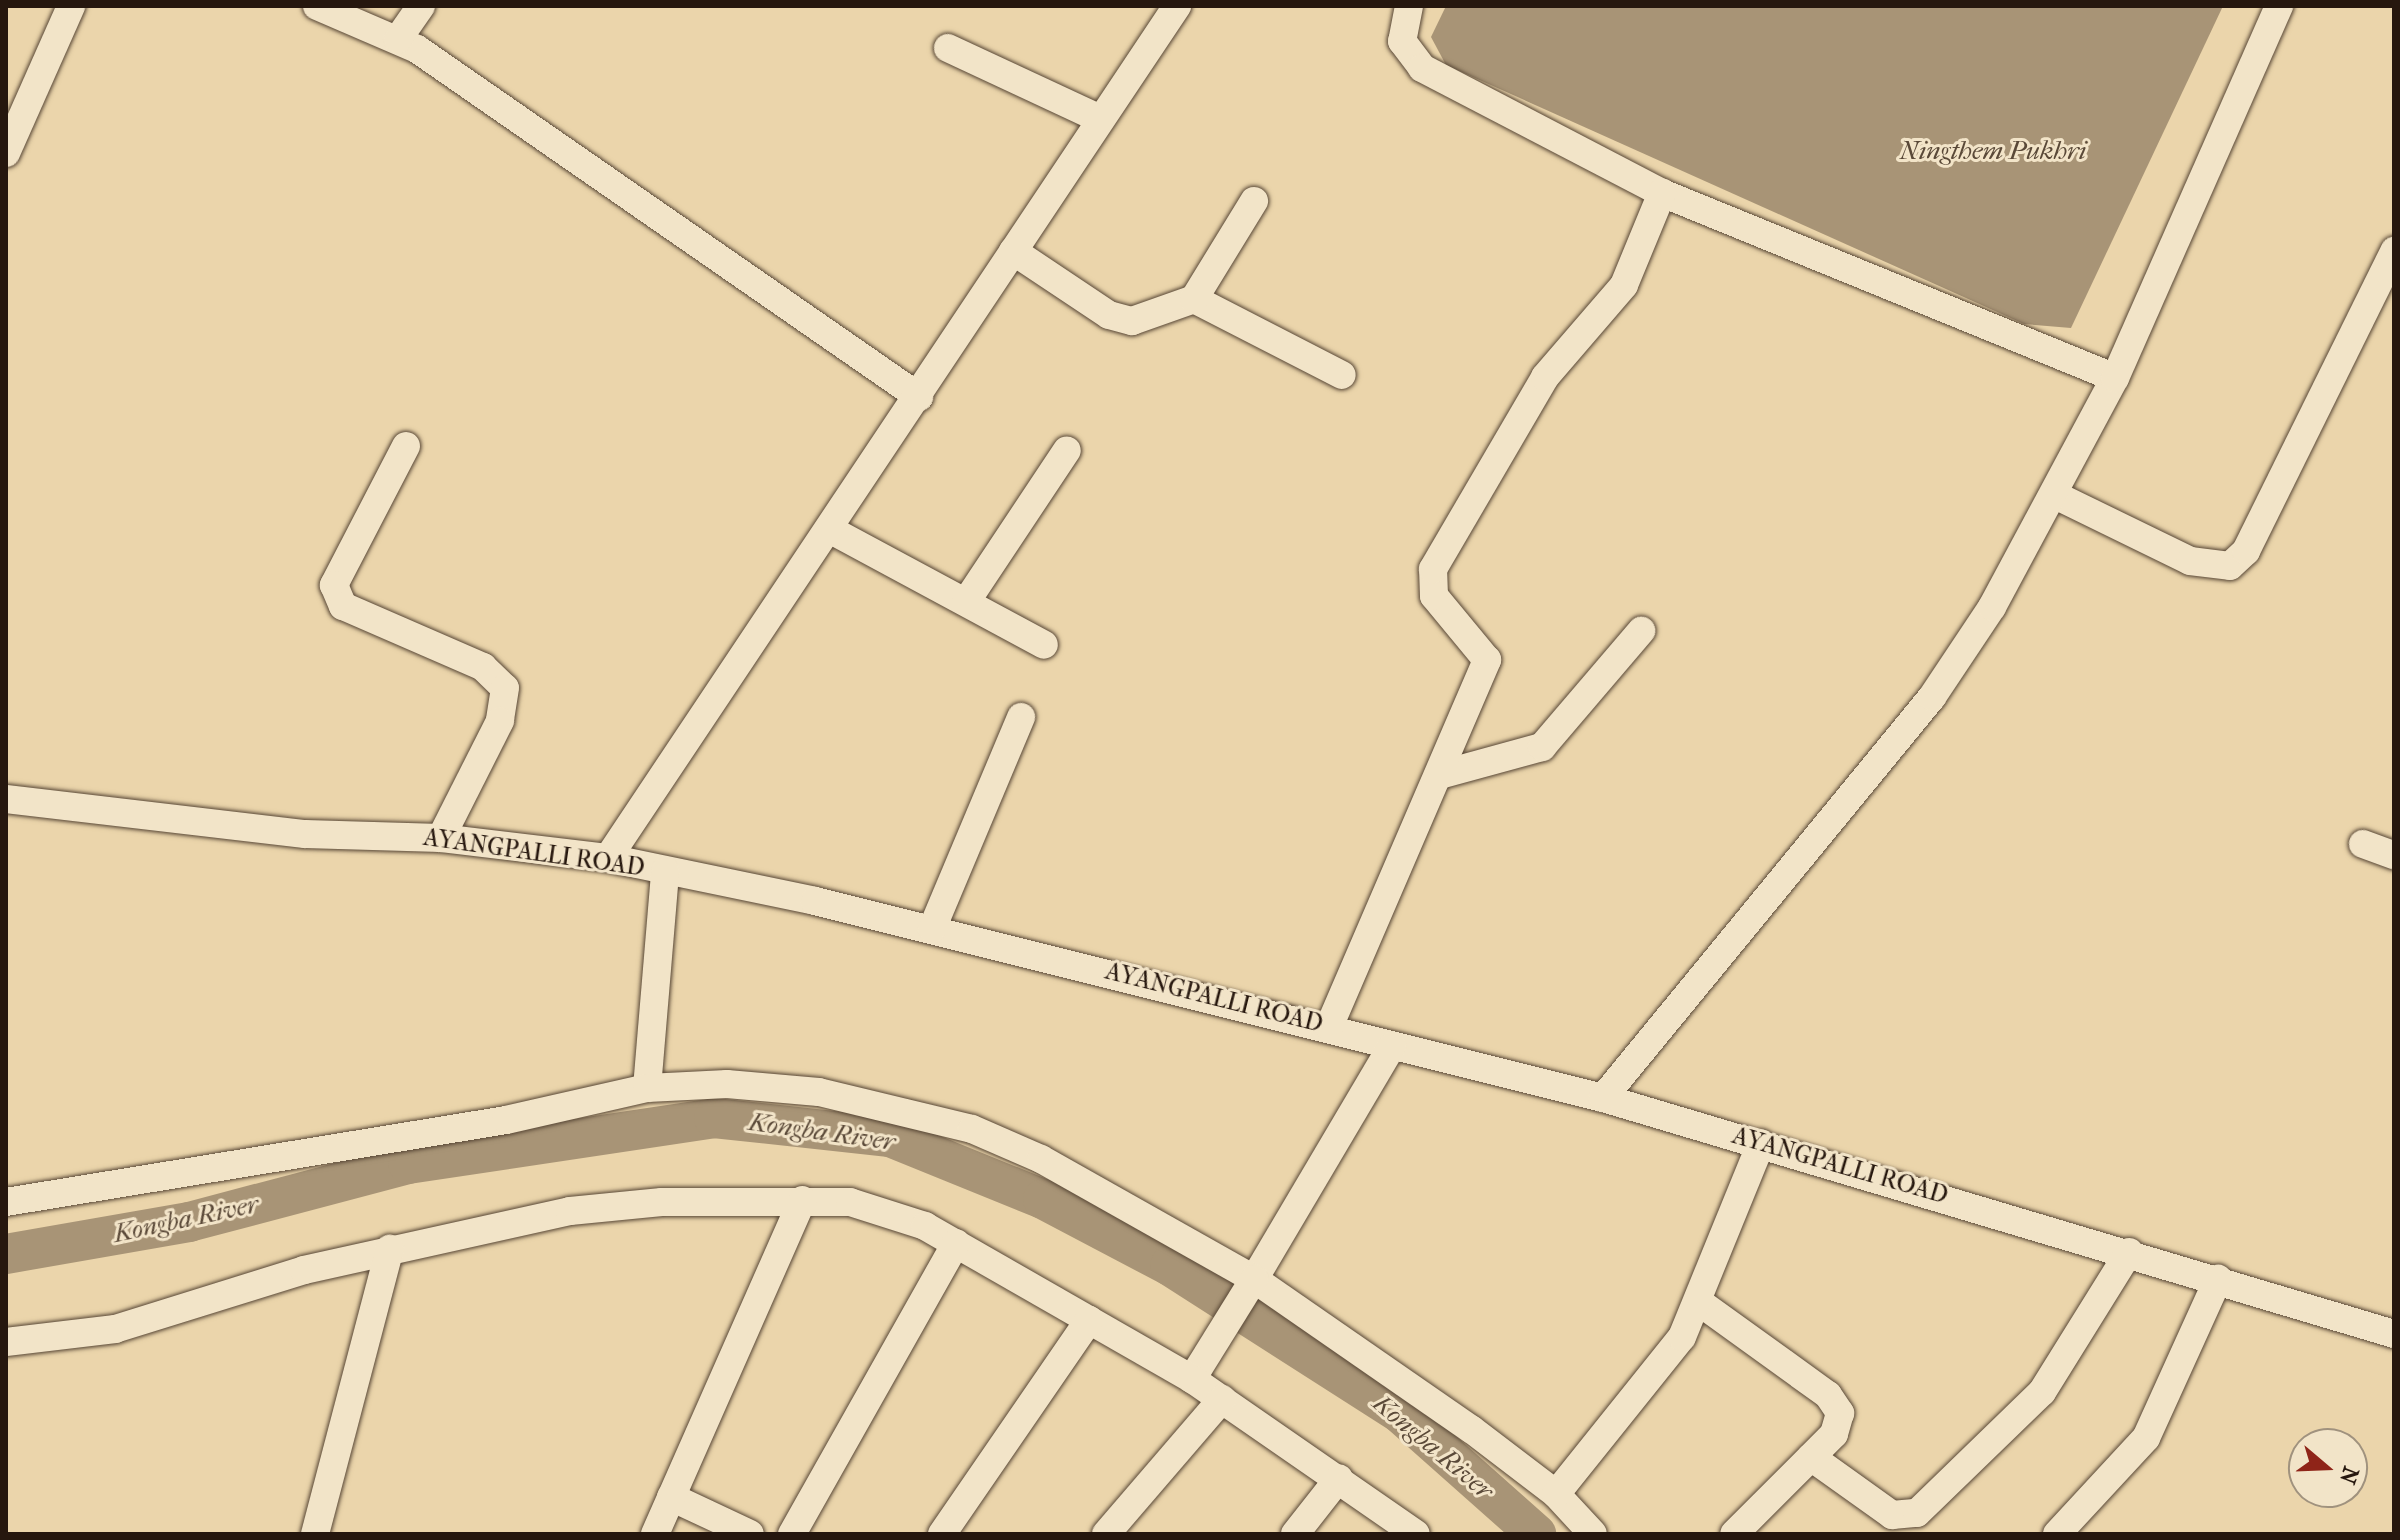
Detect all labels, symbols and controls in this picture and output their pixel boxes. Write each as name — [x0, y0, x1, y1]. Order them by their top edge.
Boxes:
water label: Ningthem Pukhri — [1900, 135, 2086, 167]
street label: AYANGPALLI ROAD — [422, 823, 646, 883]
street label: AYANGPALLI ROAD — [1102, 957, 1326, 1039]
water label: Kongba River — [747, 1106, 897, 1158]
street label: AYANGPALLI ROAD — [1729, 1121, 1951, 1211]
water label: Kongba River — [111, 1188, 261, 1250]
water label: Kongba River — [1367, 1388, 1499, 1506]
north arrow — [2288, 1428, 2368, 1508]
text: N — [2334, 1463, 2364, 1487]

